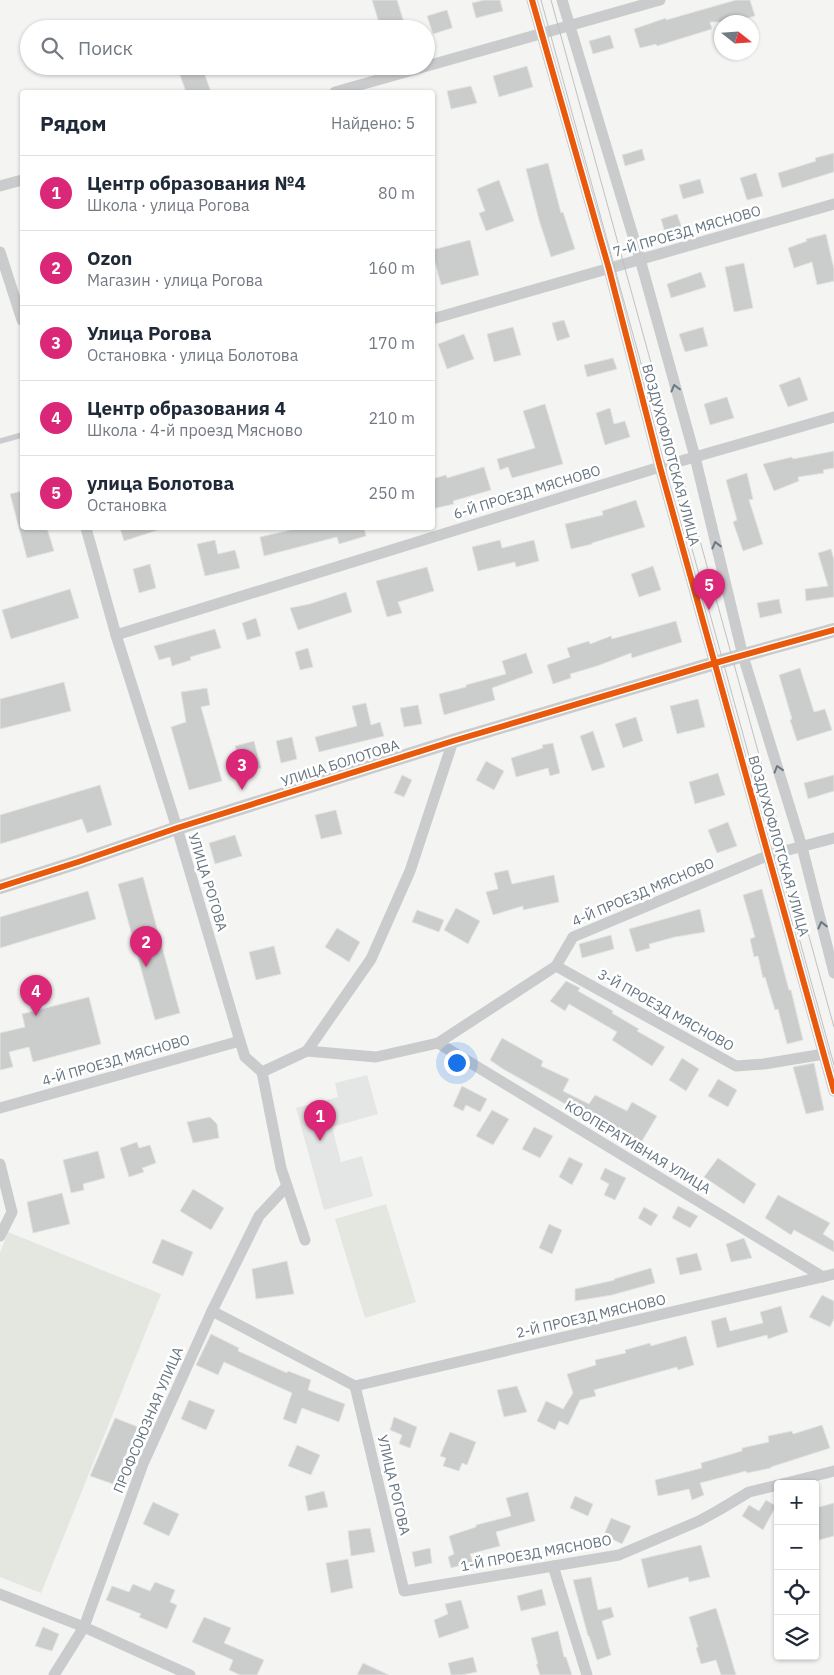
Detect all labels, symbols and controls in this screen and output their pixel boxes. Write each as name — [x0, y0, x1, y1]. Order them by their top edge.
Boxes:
north arrow — [714, 15, 759, 60]
search box — [20, 20, 435, 75]
icon: search — [38, 34, 66, 62]
text: Поиск — [78, 36, 133, 60]
text: Рядом — [40, 109, 107, 137]
text: Найдено: 5 — [331, 113, 415, 133]
text: Центр образования №4 — [87, 171, 306, 195]
text: 1 — [51, 183, 61, 203]
text: 80 m — [378, 183, 415, 203]
text: Школа · улица Рогова — [87, 195, 250, 215]
street label: 7-Й ПРОЕЗД МЯСНОВО — [611, 200, 763, 261]
text: Ozon — [87, 246, 132, 270]
text: 2 — [51, 258, 61, 278]
text: 160 m — [368, 258, 415, 278]
text: Магазин · улица Рогова — [87, 270, 263, 290]
text: Улица Рогова — [87, 321, 211, 345]
text: 3 — [51, 333, 61, 353]
text: 170 m — [368, 333, 415, 353]
text: Остановка · улица Болотова — [87, 345, 298, 365]
street label: ВОЗДУХОФЛОТСКАЯ УЛИЦА — [638, 362, 704, 548]
one-way arrow — [671, 384, 681, 392]
text: Центр образования 4 — [87, 396, 286, 420]
text: 4 — [51, 408, 61, 428]
text: 210 m — [368, 408, 415, 428]
text: Школа · 4-й проезд Мясново — [87, 420, 303, 440]
street label: 6-Й ПРОЕЗД МЯСНОВО — [451, 460, 603, 523]
text: улица Болотова — [87, 471, 234, 495]
text: 5 — [51, 483, 61, 503]
text: 250 m — [368, 483, 415, 503]
text: Остановка — [87, 495, 167, 515]
one-way arrow — [711, 541, 722, 550]
pin: 5 — [693, 569, 725, 610]
street label: УЛИЦА БОЛОТОВА — [279, 735, 401, 791]
pin: 3 — [226, 749, 258, 790]
street label: ВОЗДУХОФЛОТСКАЯ УЛИЦА — [745, 753, 813, 939]
one-way arrow — [774, 765, 784, 774]
street label: УЛИЦА РОГОВА — [184, 830, 232, 934]
street label: 4-Й ПРОЕЗД МЯСНОВО — [569, 853, 717, 930]
one-way arrow — [817, 921, 828, 930]
pin: 2 — [130, 926, 162, 967]
street label: 3-Й ПРОЕЗД МЯСНОВО — [595, 964, 738, 1055]
pin: 4 — [20, 975, 52, 1016]
street label: 4-Й ПРОЕЗД МЯСНОВО — [40, 1029, 192, 1090]
your location — [444, 1050, 470, 1076]
street label: КООПЕРАТИВНАЯ УЛИЦА — [562, 1096, 714, 1198]
pin: 1 — [304, 1100, 336, 1141]
street label: 2-Й ПРОЕЗД МЯСНОВО — [514, 1289, 668, 1342]
street label: ПРОФСОЮЗНАЯ УЛИЦА — [109, 1344, 187, 1496]
street label: УЛИЦА РОГОВА — [374, 1433, 414, 1537]
map controls — [774, 1480, 819, 1660]
button: + — [774, 1480, 819, 1525]
button: − — [774, 1525, 819, 1570]
street label: 1-Й ПРОЕЗД МЯСНОВО — [459, 1530, 613, 1575]
button: locate — [774, 1570, 819, 1615]
button: layers — [774, 1615, 819, 1660]

